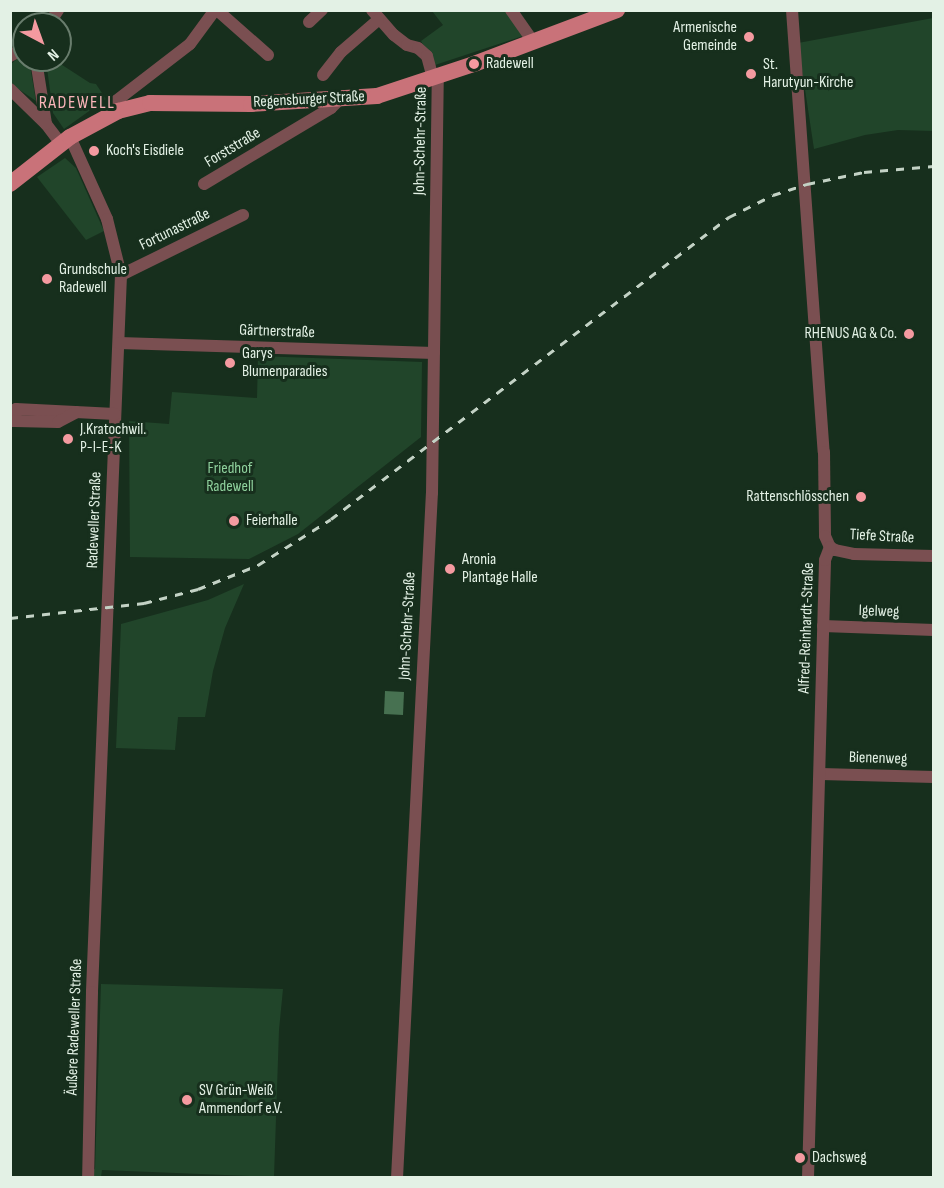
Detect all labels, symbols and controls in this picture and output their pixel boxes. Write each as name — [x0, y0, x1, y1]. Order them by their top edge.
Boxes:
north arrow — [12, 12, 72, 72]
place label: Armenische Gemeinde — [673, 18, 737, 56]
marker: Armenische Gemeinde — [742, 30, 756, 44]
text: N — [43, 44, 62, 64]
place label: Radewell — [486, 54, 534, 74]
place label: St. Harutyun-Kirche — [763, 55, 853, 93]
marker: Radewell — [467, 57, 481, 71]
marker: St. Harutyun-Kirche — [744, 67, 758, 81]
street label: Regensburger Straße — [253, 87, 365, 113]
street label: John-Schehr-Straße — [410, 87, 432, 195]
district label: RADEWELL — [39, 92, 115, 114]
street label: Forststraße — [202, 124, 264, 172]
place label: Koch's Eisdiele — [106, 141, 184, 161]
marker: Koch's Eisdiele — [87, 144, 101, 158]
street label: Fortunastraße — [137, 205, 213, 255]
place label: Grundschule Radewell — [59, 260, 127, 298]
marker: Grundschule Radewell — [40, 272, 54, 286]
street label: Gärtnerstraße — [239, 321, 315, 343]
place label: RHENUS AG & Co. — [804, 324, 897, 344]
marker: RHENUS AG & Co. — [902, 327, 916, 341]
place label: Garys Blumenparadies — [242, 344, 327, 382]
marker: Garys Blumenparadies — [223, 356, 237, 370]
place label: J.Kratochwil. P-I-E-K — [80, 420, 146, 458]
marker: J.Kratochwil. P-I-E-K — [61, 432, 75, 446]
park label: Friedhof Radewell — [206, 459, 254, 497]
street label: Radeweller Straße — [84, 471, 106, 569]
place label: Rattenschlösschen — [746, 487, 849, 507]
marker: Rattenschlösschen — [854, 490, 868, 504]
place label: Feierhalle — [246, 511, 298, 531]
marker: Feierhalle — [227, 514, 241, 528]
street label: Tiefe Straße — [849, 526, 915, 548]
place label: Aronia Plantage Halle — [462, 550, 538, 588]
marker: Aronia Plantage Halle — [443, 562, 457, 576]
street label: Alfred-Reinhardt-Straße — [795, 562, 819, 694]
street label: John-Schehr-Straße — [396, 571, 420, 681]
street label: Igelweg — [858, 602, 900, 622]
street label: Bienenweg — [848, 748, 908, 770]
street label: Äußere Radeweller Straße — [63, 958, 87, 1096]
place label: SV Grün-Weiß Ammendorf e.V. — [199, 1081, 282, 1119]
marker: SV Grün-Weiß Ammendorf e.V. — [180, 1093, 194, 1107]
place label: Dachsweg — [812, 1148, 867, 1168]
marker: Dachsweg — [793, 1151, 807, 1165]

